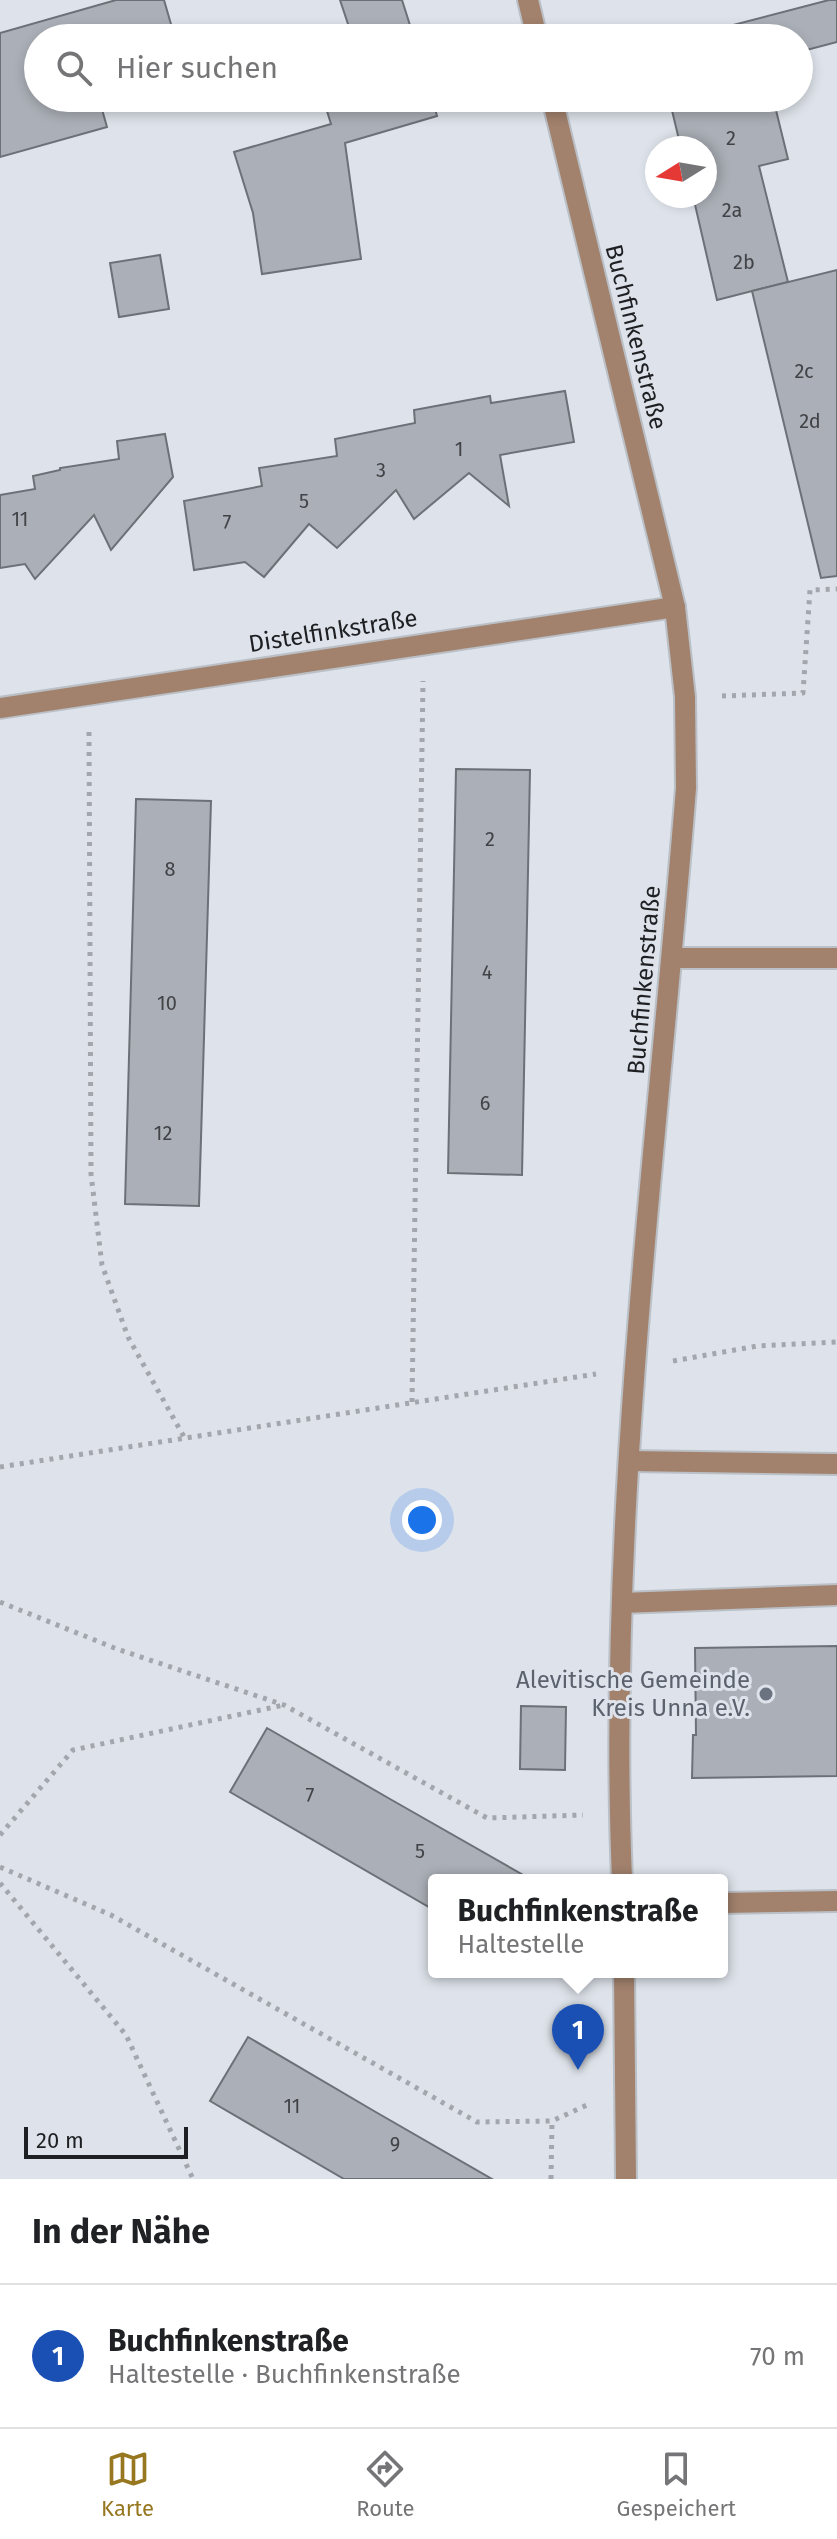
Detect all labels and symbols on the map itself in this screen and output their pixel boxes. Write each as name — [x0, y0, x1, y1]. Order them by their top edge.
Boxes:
house number: 2 — [726, 126, 736, 150]
north arrow — [645, 136, 717, 208]
house number: 2a — [722, 198, 742, 222]
street label: Buchfinkenstraße — [599, 242, 673, 432]
house number: 2b — [733, 250, 755, 274]
house number: 2c — [794, 359, 814, 383]
house number: 2d — [799, 409, 821, 433]
house number: 1 — [455, 437, 463, 461]
house number: 3 — [376, 458, 386, 482]
house number: 5 — [299, 489, 309, 513]
house number: 11 — [11, 507, 29, 531]
house number: 7 — [223, 510, 232, 534]
street label: Distelfinkstraße — [247, 604, 419, 658]
house number: 2 — [485, 827, 495, 851]
house number: 8 — [164, 857, 176, 881]
street label: Buchfinkenstraße — [622, 884, 666, 1076]
house number: 4 — [482, 960, 493, 984]
house number: 10 — [157, 991, 177, 1015]
house number: 6 — [480, 1091, 490, 1115]
house number: 12 — [154, 1121, 172, 1145]
your location — [402, 1500, 442, 1540]
place label: Alevitische Gemeinde Kreis Unna e.V. — [516, 1666, 750, 1722]
marker: Alevitische Gemeinde Kreis Unna e.V. — [757, 1685, 775, 1703]
house number: 7 — [306, 1783, 315, 1807]
house number: 5 — [415, 1839, 425, 1863]
pin: 1 — [552, 2004, 604, 2070]
house number: 11 — [283, 2094, 301, 2118]
scale bar — [24, 2123, 188, 2159]
house number: 9 — [390, 2132, 400, 2156]

